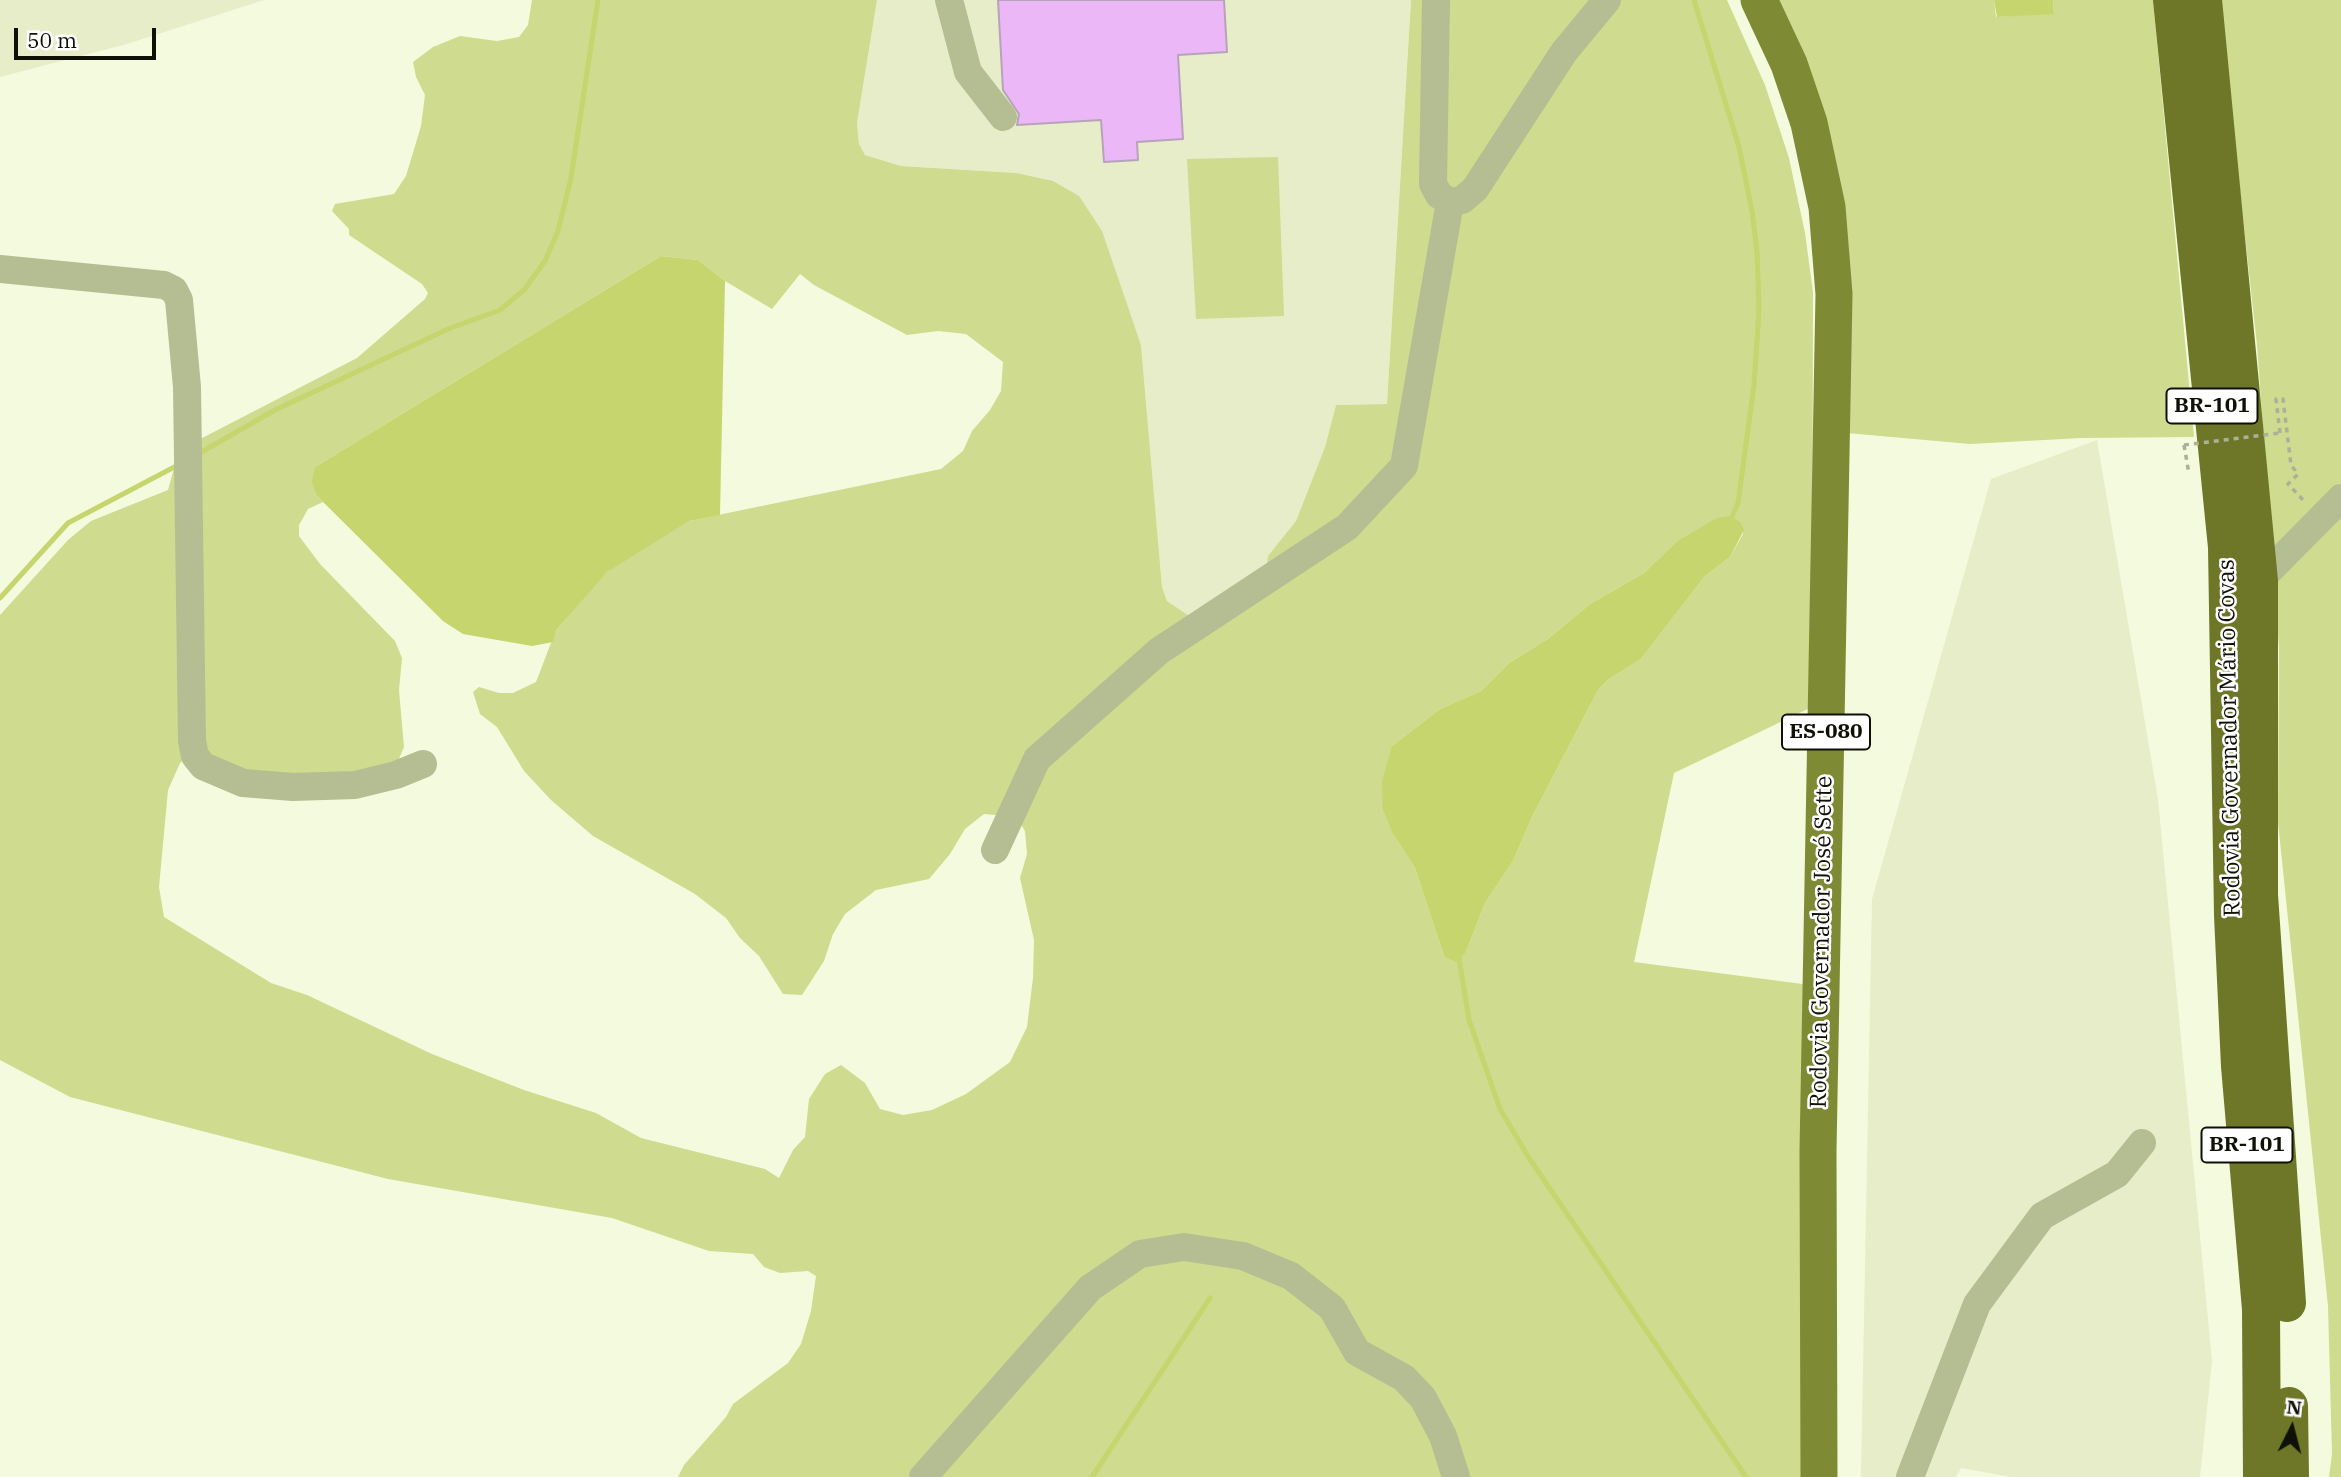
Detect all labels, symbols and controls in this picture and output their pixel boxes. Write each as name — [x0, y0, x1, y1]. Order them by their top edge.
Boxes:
scale bar — [18, 14, 159, 58]
text: 50 m — [27, 26, 77, 54]
road number: BR-101 — [2166, 388, 2258, 424]
street label: Rodovia Governador Mário Covas — [2213, 559, 2247, 917]
road number: ES-080 — [1782, 714, 1870, 750]
street label: Rodovia Governador José Sette — [1805, 776, 1839, 1108]
road number: BR-101 — [2202, 1128, 2292, 1162]
north arrow — [2257, 1393, 2327, 1463]
text: N — [2285, 1394, 2303, 1420]

